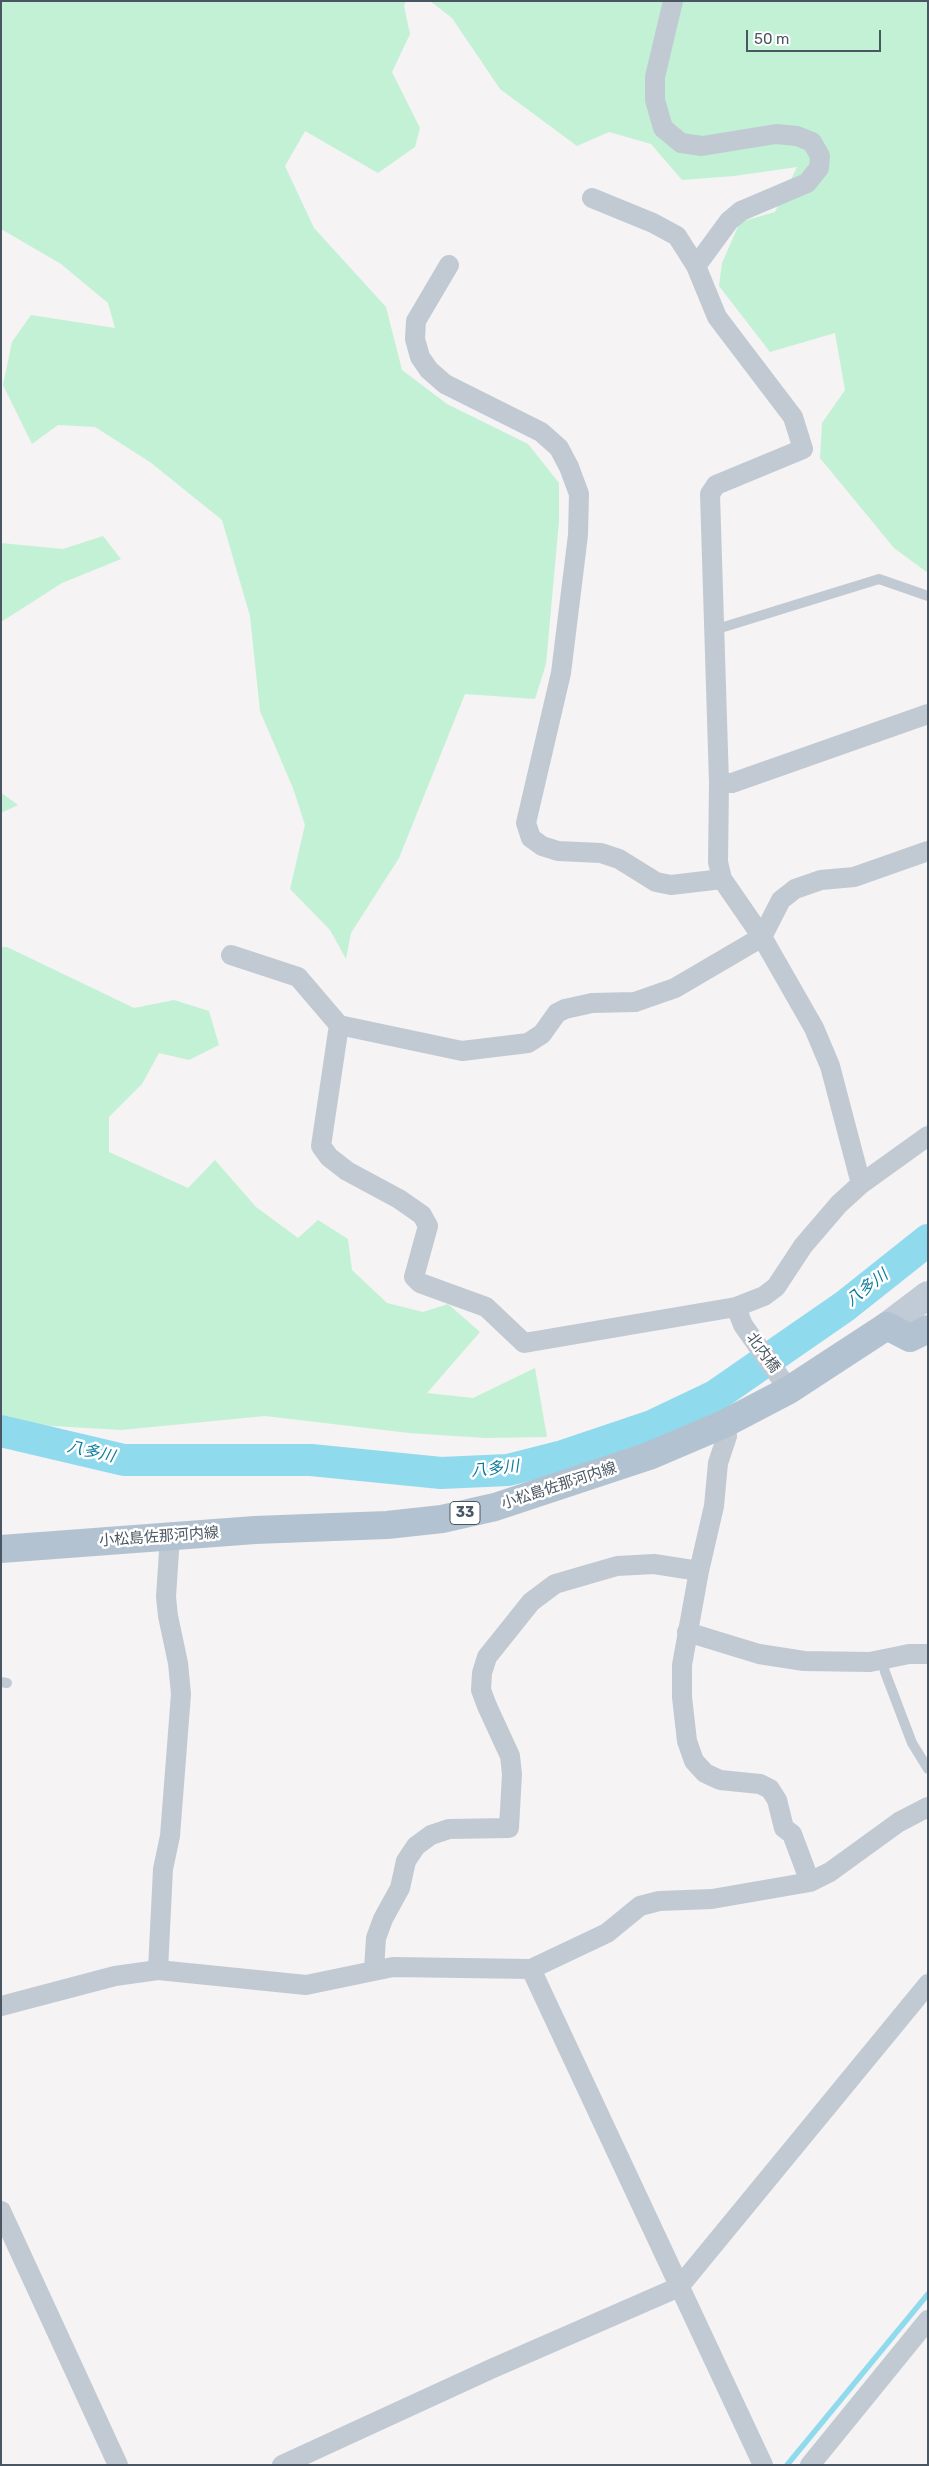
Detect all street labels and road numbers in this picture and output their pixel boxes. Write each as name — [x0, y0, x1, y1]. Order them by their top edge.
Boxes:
street label: 北内橋 — [742, 1330, 784, 1376]
street label: 小松島佐那河内線 — [499, 1459, 619, 1513]
road number: 33 — [450, 1502, 480, 1525]
street label: 小松島佐那河内線 — [99, 1524, 219, 1550]

